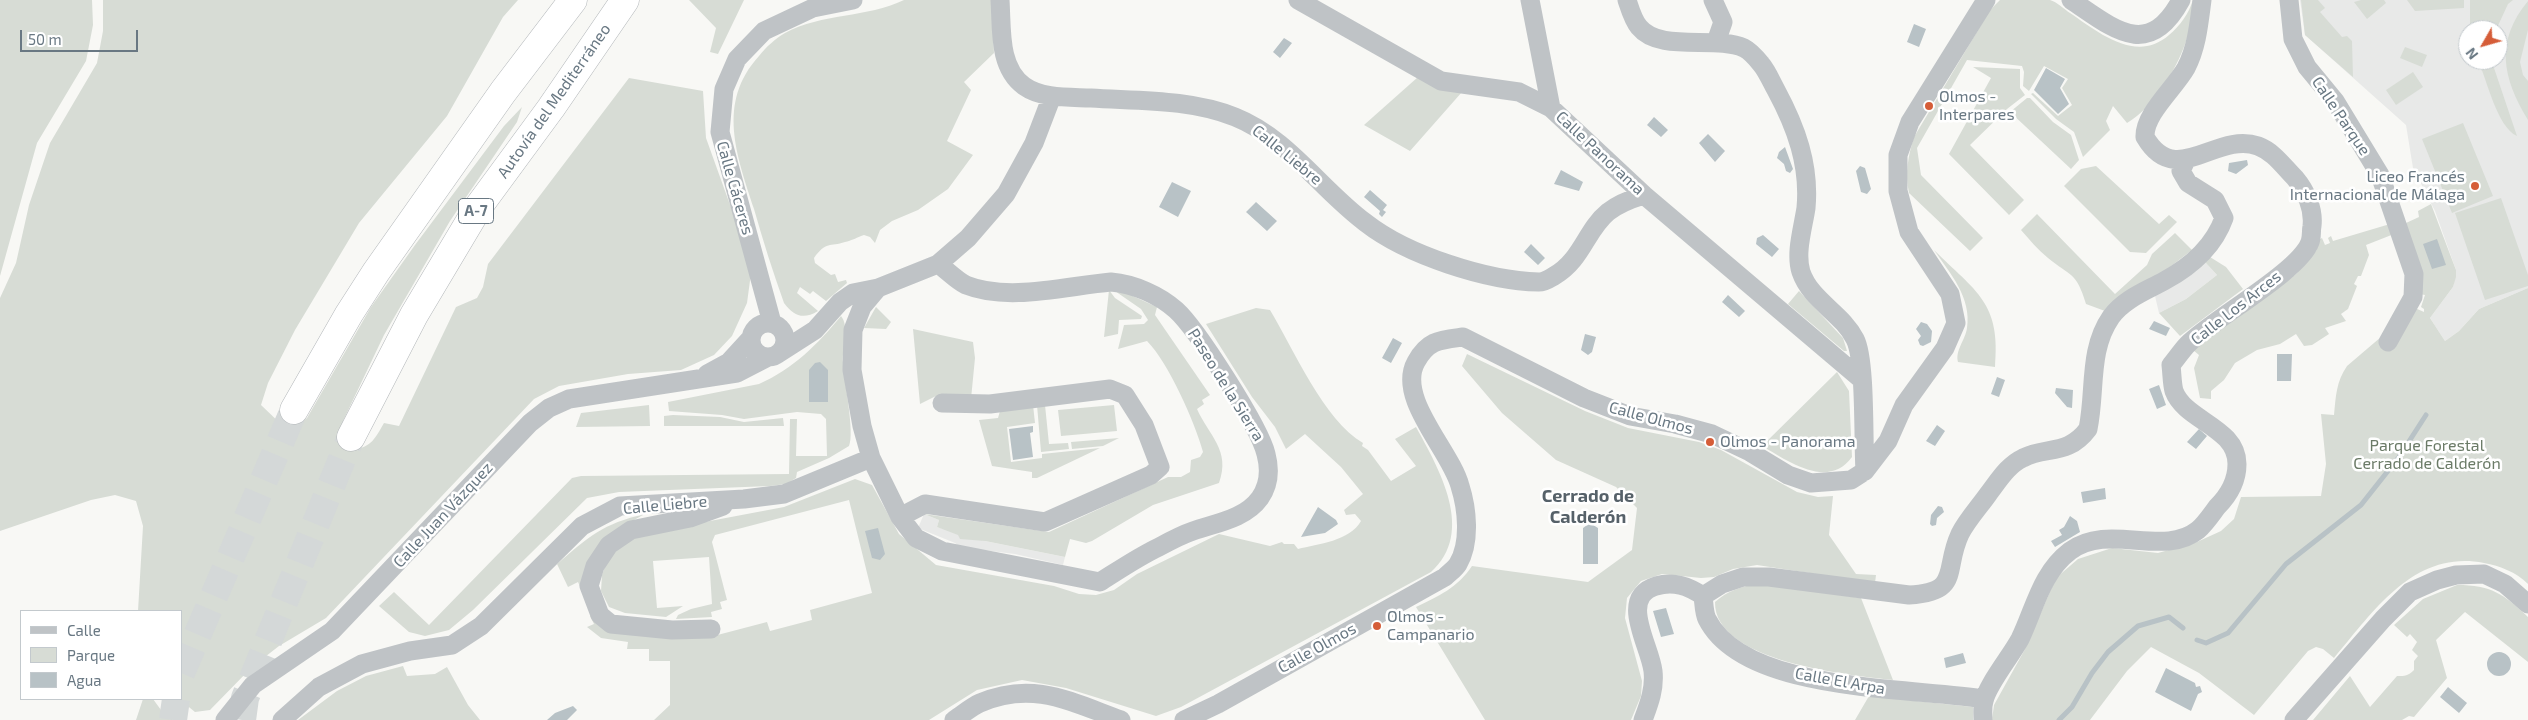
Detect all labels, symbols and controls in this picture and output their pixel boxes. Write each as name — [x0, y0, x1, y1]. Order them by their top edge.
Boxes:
scale bar — [22, 20, 140, 52]
street label: Autovía del Mediterráneo — [493, 20, 615, 182]
north arrow — [2458, 20, 2508, 70]
text: 50 m — [28, 30, 62, 48]
text: N — [2462, 45, 2481, 63]
street label: Calle Parque — [2308, 73, 2374, 159]
place label: Olmos - Interpares — [1939, 87, 2015, 125]
marker: Olmos - Interpares — [1923, 100, 1935, 112]
street label: Calle Panorama — [1552, 107, 1648, 199]
street label: Calle Liebre — [1248, 121, 1326, 189]
street label: Calle Cáceres — [712, 139, 758, 237]
place label: Liceo Francés Internacional de Málaga — [2290, 167, 2465, 205]
marker: Liceo Francés Internacional de Málaga — [2469, 180, 2481, 192]
road number: A-7 — [458, 198, 494, 224]
street label: Calle Los Arces — [2187, 267, 2285, 349]
street label: Paseo de la Sierra — [1184, 325, 1268, 445]
street label: Calle Olmos — [1607, 398, 1695, 438]
place label: Olmos - Panorama — [1720, 432, 1856, 452]
marker: Olmos - Panorama — [1704, 436, 1716, 448]
park label: Parque Forestal Cerrado de Calderón — [2353, 436, 2501, 474]
street label: Calle Juan Vázquez — [389, 458, 497, 572]
district label: Cerrado de Calderón — [1542, 485, 1634, 528]
street label: Calle Liebre — [622, 492, 708, 518]
place label: Olmos - Campanario — [1387, 607, 1475, 645]
legend — [20, 610, 182, 700]
street label: Calle Olmos — [1275, 619, 1359, 677]
marker: Olmos - Campanario — [1371, 620, 1383, 632]
text: Calle — [67, 621, 101, 639]
text: Parque — [67, 646, 115, 664]
street label: Calle El Arpa — [1793, 664, 1887, 698]
text: Agua — [67, 671, 102, 689]

